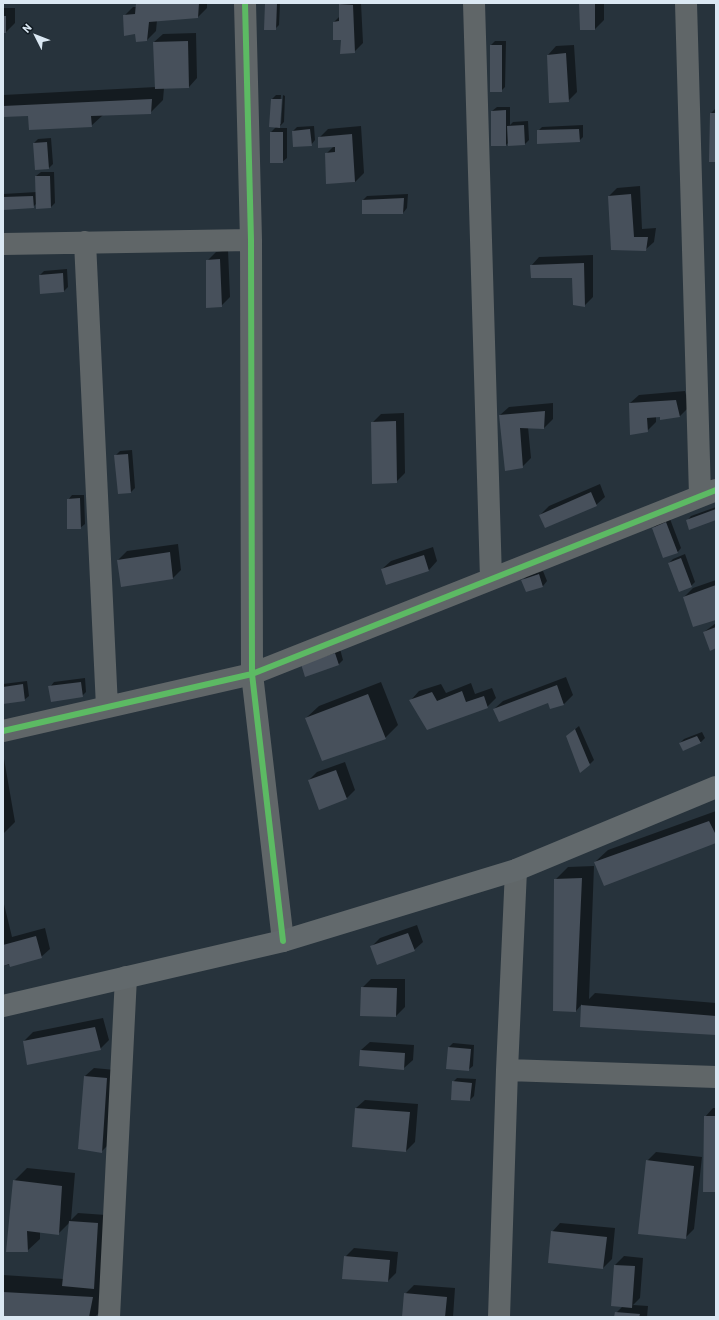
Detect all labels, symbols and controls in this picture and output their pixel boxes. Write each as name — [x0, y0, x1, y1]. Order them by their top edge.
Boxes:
north arrow — [16, 16, 56, 56]
text: N — [19, 21, 34, 35]

